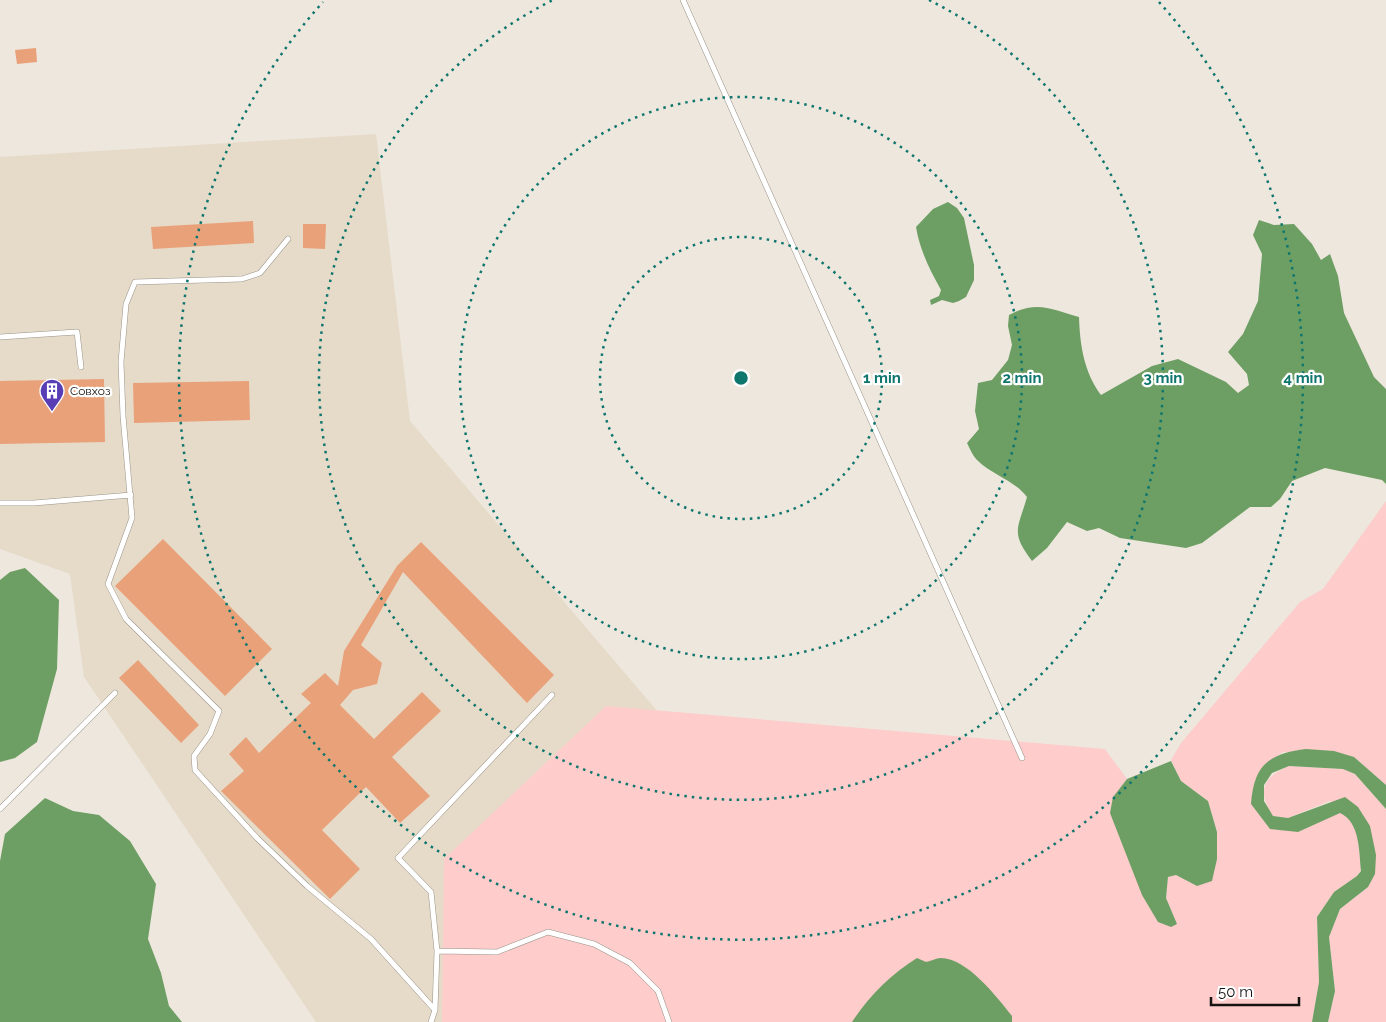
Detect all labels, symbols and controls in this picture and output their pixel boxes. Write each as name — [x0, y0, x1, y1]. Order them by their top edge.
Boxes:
centre of rings — [732, 369, 750, 387]
text: 1 min — [863, 369, 901, 387]
text: 2 min — [1003, 369, 1041, 387]
text: 3 min — [1144, 369, 1182, 387]
text: 4 min — [1283, 369, 1323, 387]
building icon: Совхоз — [39, 378, 65, 412]
place label: Совхоз — [70, 384, 111, 398]
scale bar — [1211, 974, 1298, 1006]
text: 50 m — [1218, 983, 1253, 1001]

